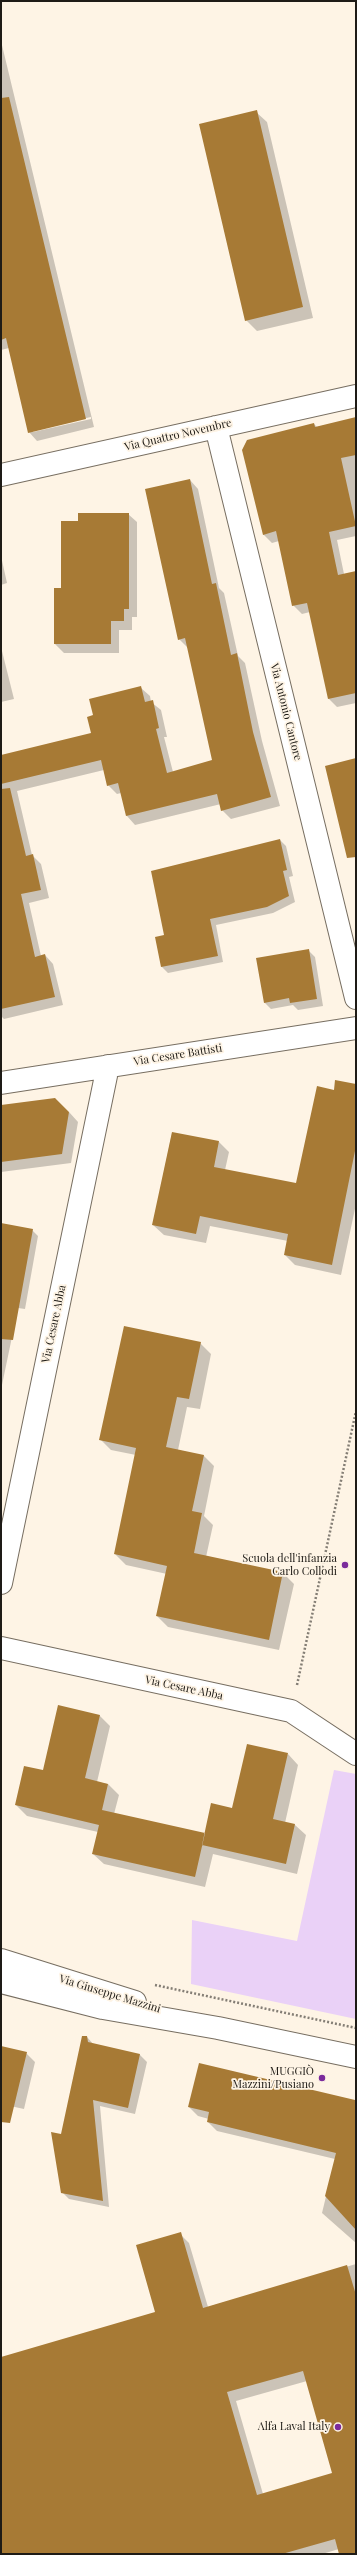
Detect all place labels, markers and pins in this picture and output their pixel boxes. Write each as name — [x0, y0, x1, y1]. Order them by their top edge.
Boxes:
place label: Scuola dell'infanzia Carlo Collodi — [242, 1552, 337, 1578]
marker: Scuola dell'infanzia Carlo Collodi — [340, 1560, 350, 1570]
place label: MUGGIÒ Mazzini/Pusiano — [232, 2065, 314, 2091]
marker: MUGGIÒ Mazzini/Pusiano — [317, 2073, 327, 2083]
place label: Alfa Laval Italy — [258, 2420, 330, 2434]
marker: Alfa Laval Italy — [333, 2422, 343, 2432]

